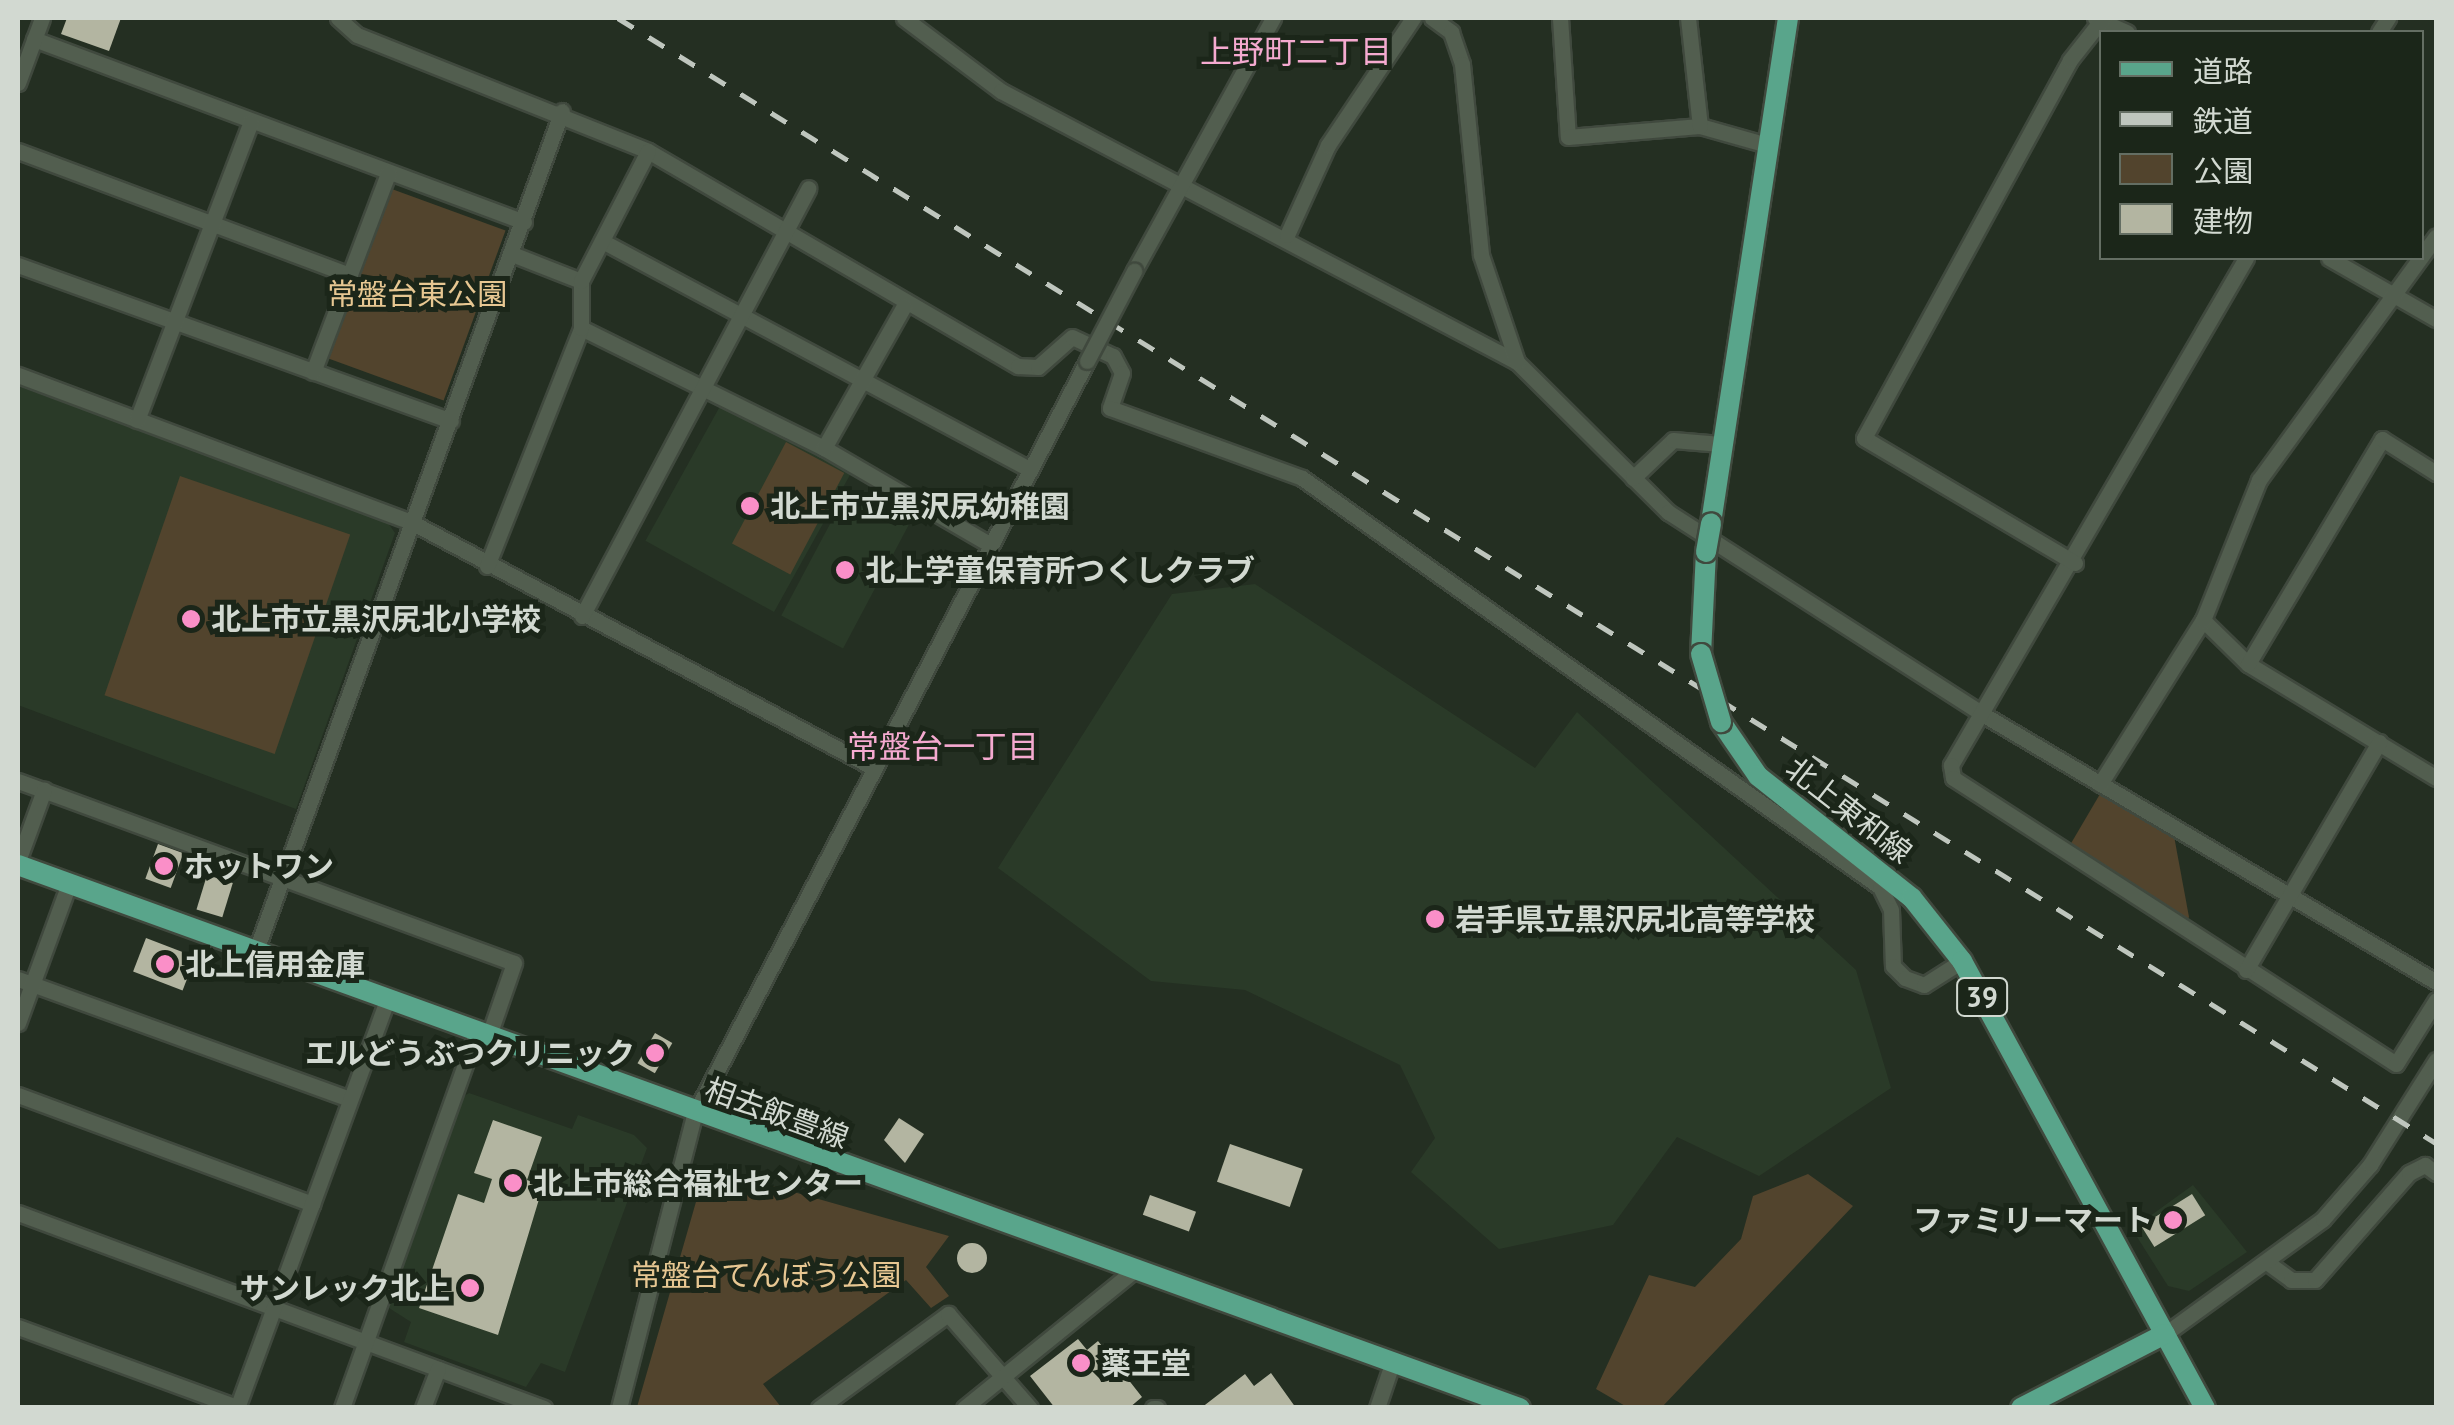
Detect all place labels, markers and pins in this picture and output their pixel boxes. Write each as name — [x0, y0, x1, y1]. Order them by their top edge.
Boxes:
place label: 北上市立黒沢尻幼稚園 — [770, 488, 1070, 524]
marker: 北上市立黒沢尻幼稚園 — [739, 495, 761, 517]
place label: 北上学童保育所つくしクラブ — [865, 552, 1255, 588]
marker: 北上学童保育所つくしクラブ — [834, 559, 856, 581]
place label: 北上市立黒沢尻北小学校 — [211, 601, 541, 637]
marker: 北上市立黒沢尻北小学校 — [180, 608, 202, 630]
place label: ホットワン — [184, 848, 334, 884]
marker: ホットワン — [153, 855, 175, 877]
place label: 岩手県立黒沢尻北高等学校 — [1455, 901, 1815, 937]
marker: 岩手県立黒沢尻北高等学校 — [1424, 908, 1446, 930]
place label: 北上信用金庫 — [185, 946, 365, 982]
marker: 北上信用金庫 — [154, 953, 176, 975]
place label: エルどうぶつクリニック — [305, 1035, 635, 1071]
marker: エルどうぶつクリニック — [644, 1042, 666, 1064]
place label: 北上市総合福祉センター — [533, 1165, 863, 1201]
marker: 北上市総合福祉センター — [502, 1172, 524, 1194]
place label: ファミリーマート — [1913, 1202, 2153, 1238]
marker: ファミリーマート — [2162, 1209, 2184, 1231]
place label: サンレック北上 — [240, 1270, 450, 1306]
marker: サンレック北上 — [459, 1277, 481, 1299]
place label: 薬王堂 — [1101, 1345, 1191, 1381]
marker: 薬王堂 — [1070, 1352, 1092, 1374]

